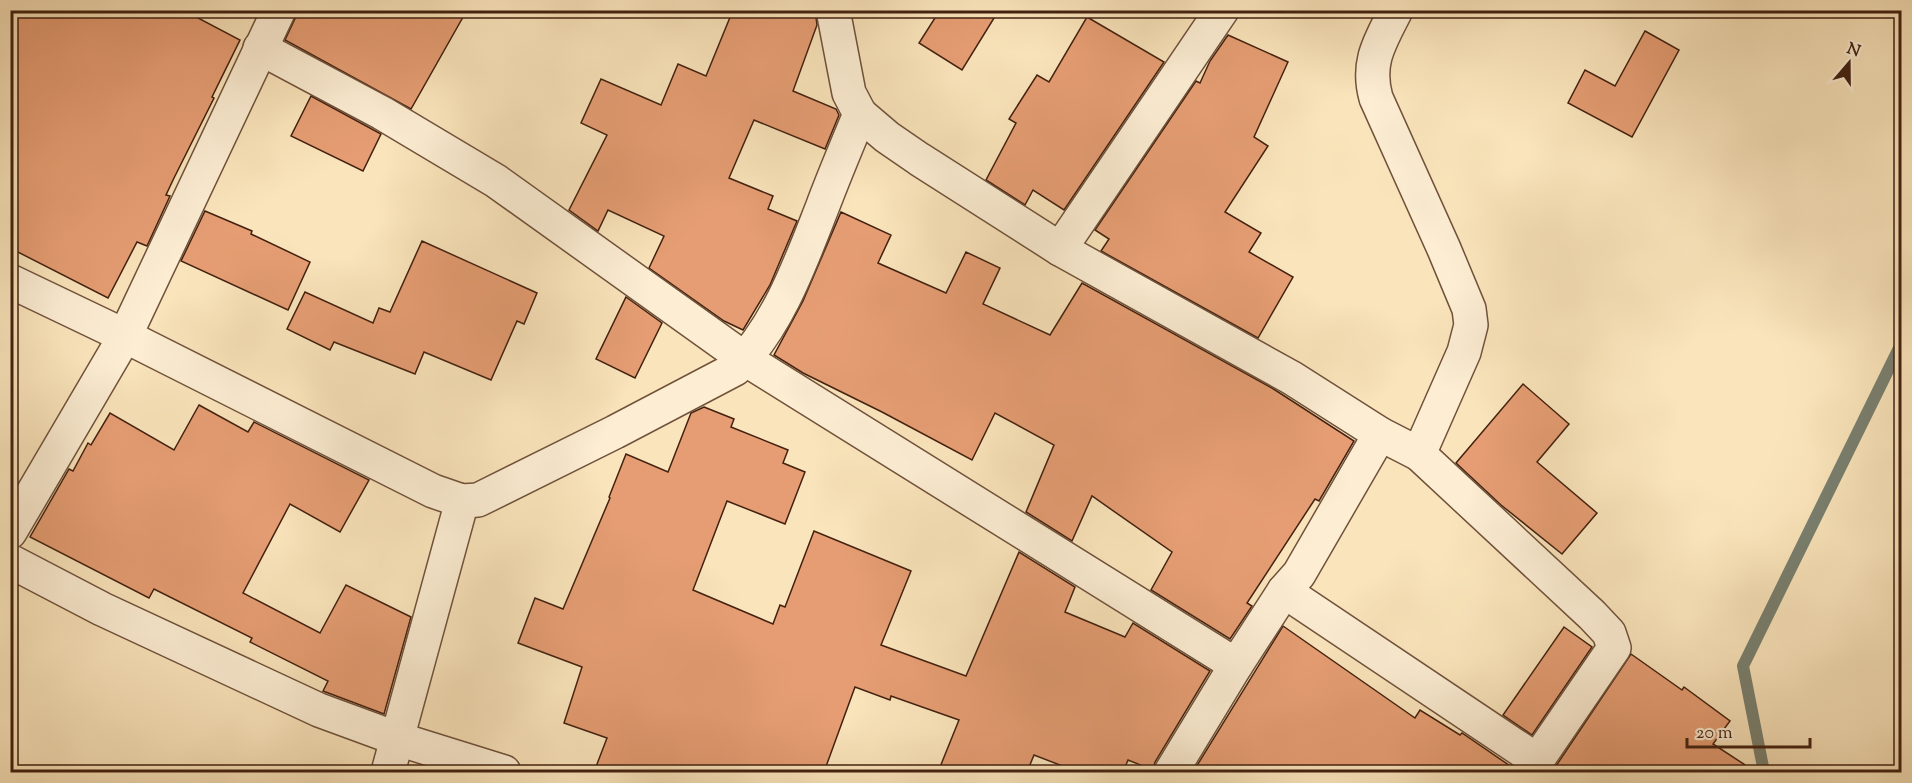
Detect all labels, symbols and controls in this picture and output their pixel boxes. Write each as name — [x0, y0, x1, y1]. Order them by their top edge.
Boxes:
north arrow — [1819, 33, 1879, 93]
text: N — [1843, 38, 1863, 64]
scale bar — [1687, 711, 1810, 749]
text: 20 m — [1696, 721, 1733, 747]

